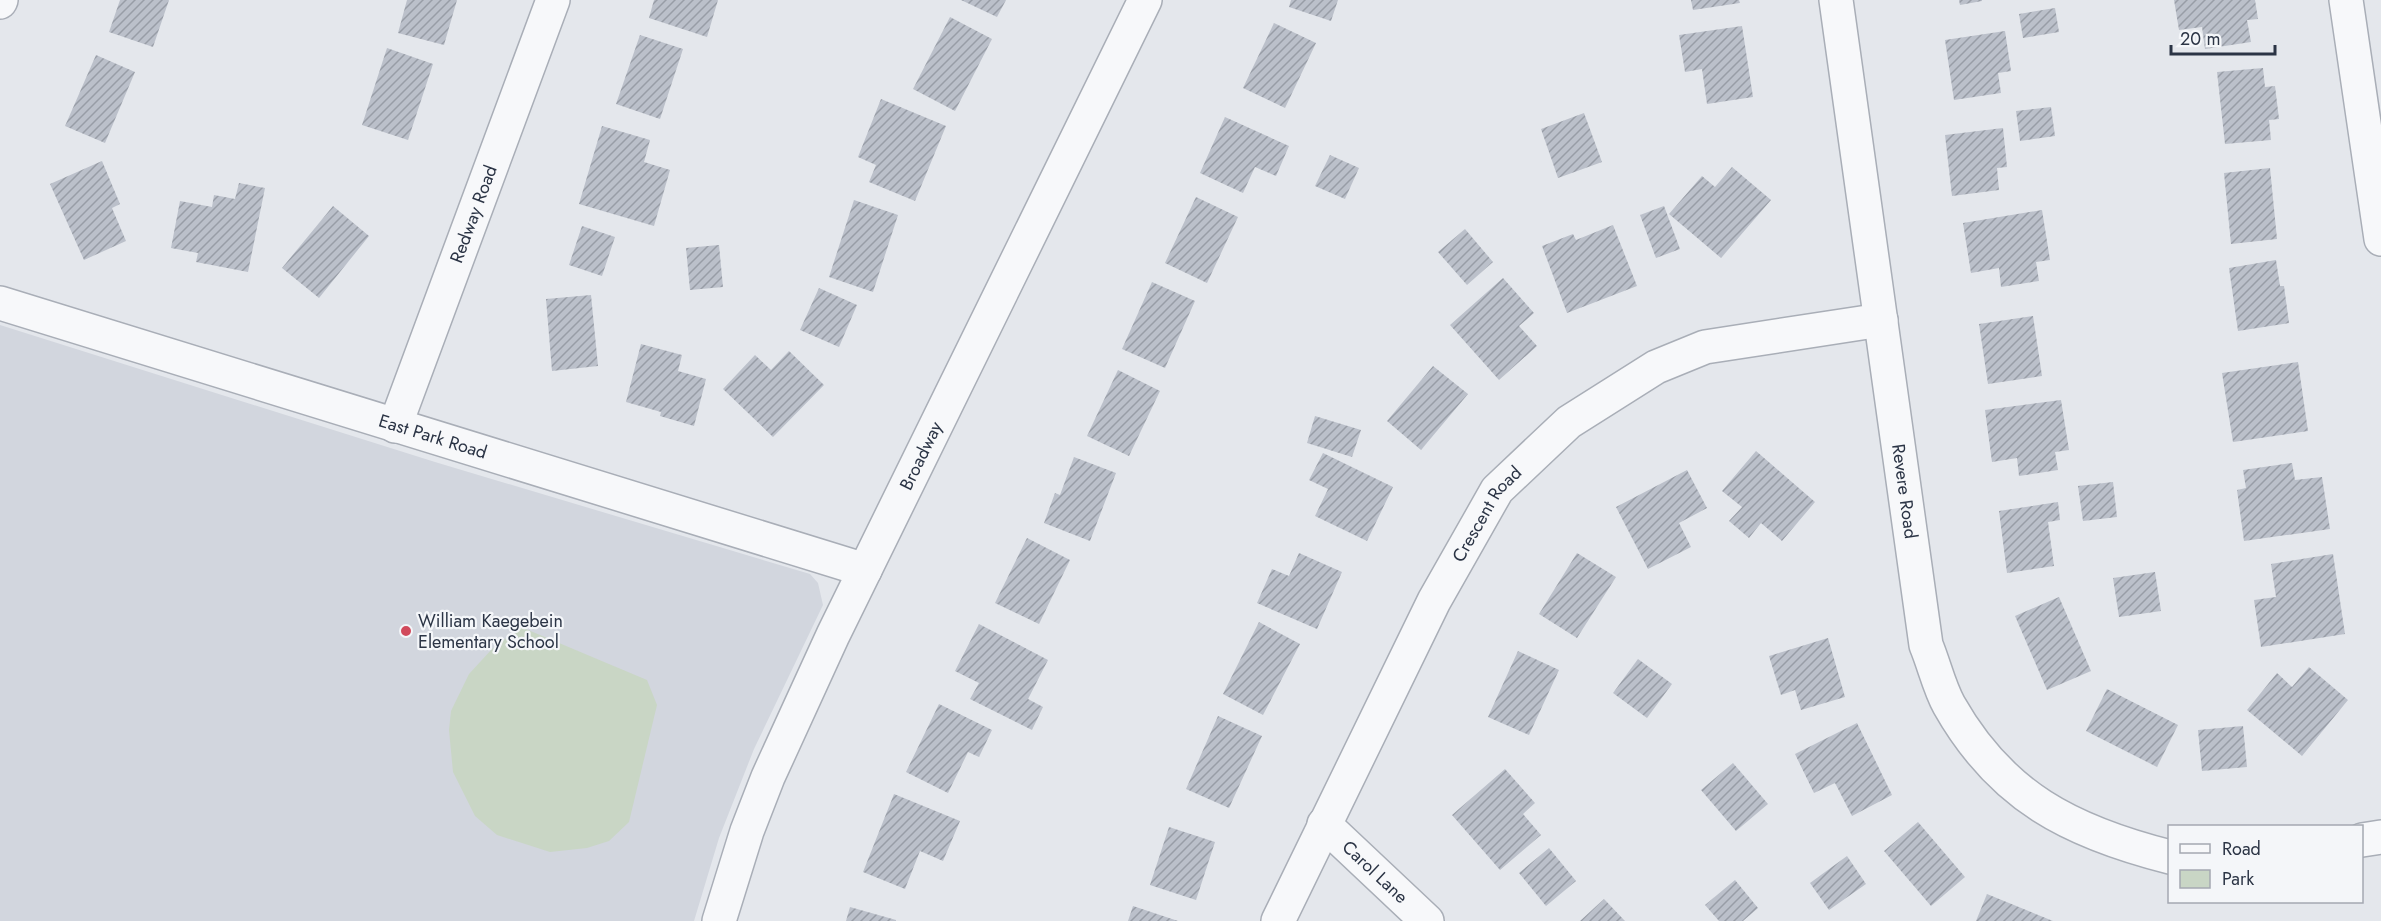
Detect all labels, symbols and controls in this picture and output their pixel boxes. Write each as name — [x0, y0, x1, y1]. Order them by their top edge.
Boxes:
scale bar — [2171, 18, 2274, 56]
text: 20 m — [2180, 26, 2220, 52]
street label: Redway Road — [444, 161, 504, 267]
street label: East Park Road — [376, 408, 490, 466]
street label: Broadway — [893, 417, 949, 495]
street label: Revere Road — [1885, 442, 1924, 540]
street label: Crescent Road — [1446, 460, 1528, 567]
place label: William Kaegebein Elementary School — [418, 608, 563, 655]
marker: William Kaegebein Elementary School — [399, 624, 413, 638]
legend — [2168, 825, 2363, 903]
street label: Carol Lane — [1336, 834, 1414, 909]
text: Road — [2222, 836, 2261, 862]
text: Park — [2222, 866, 2254, 892]

